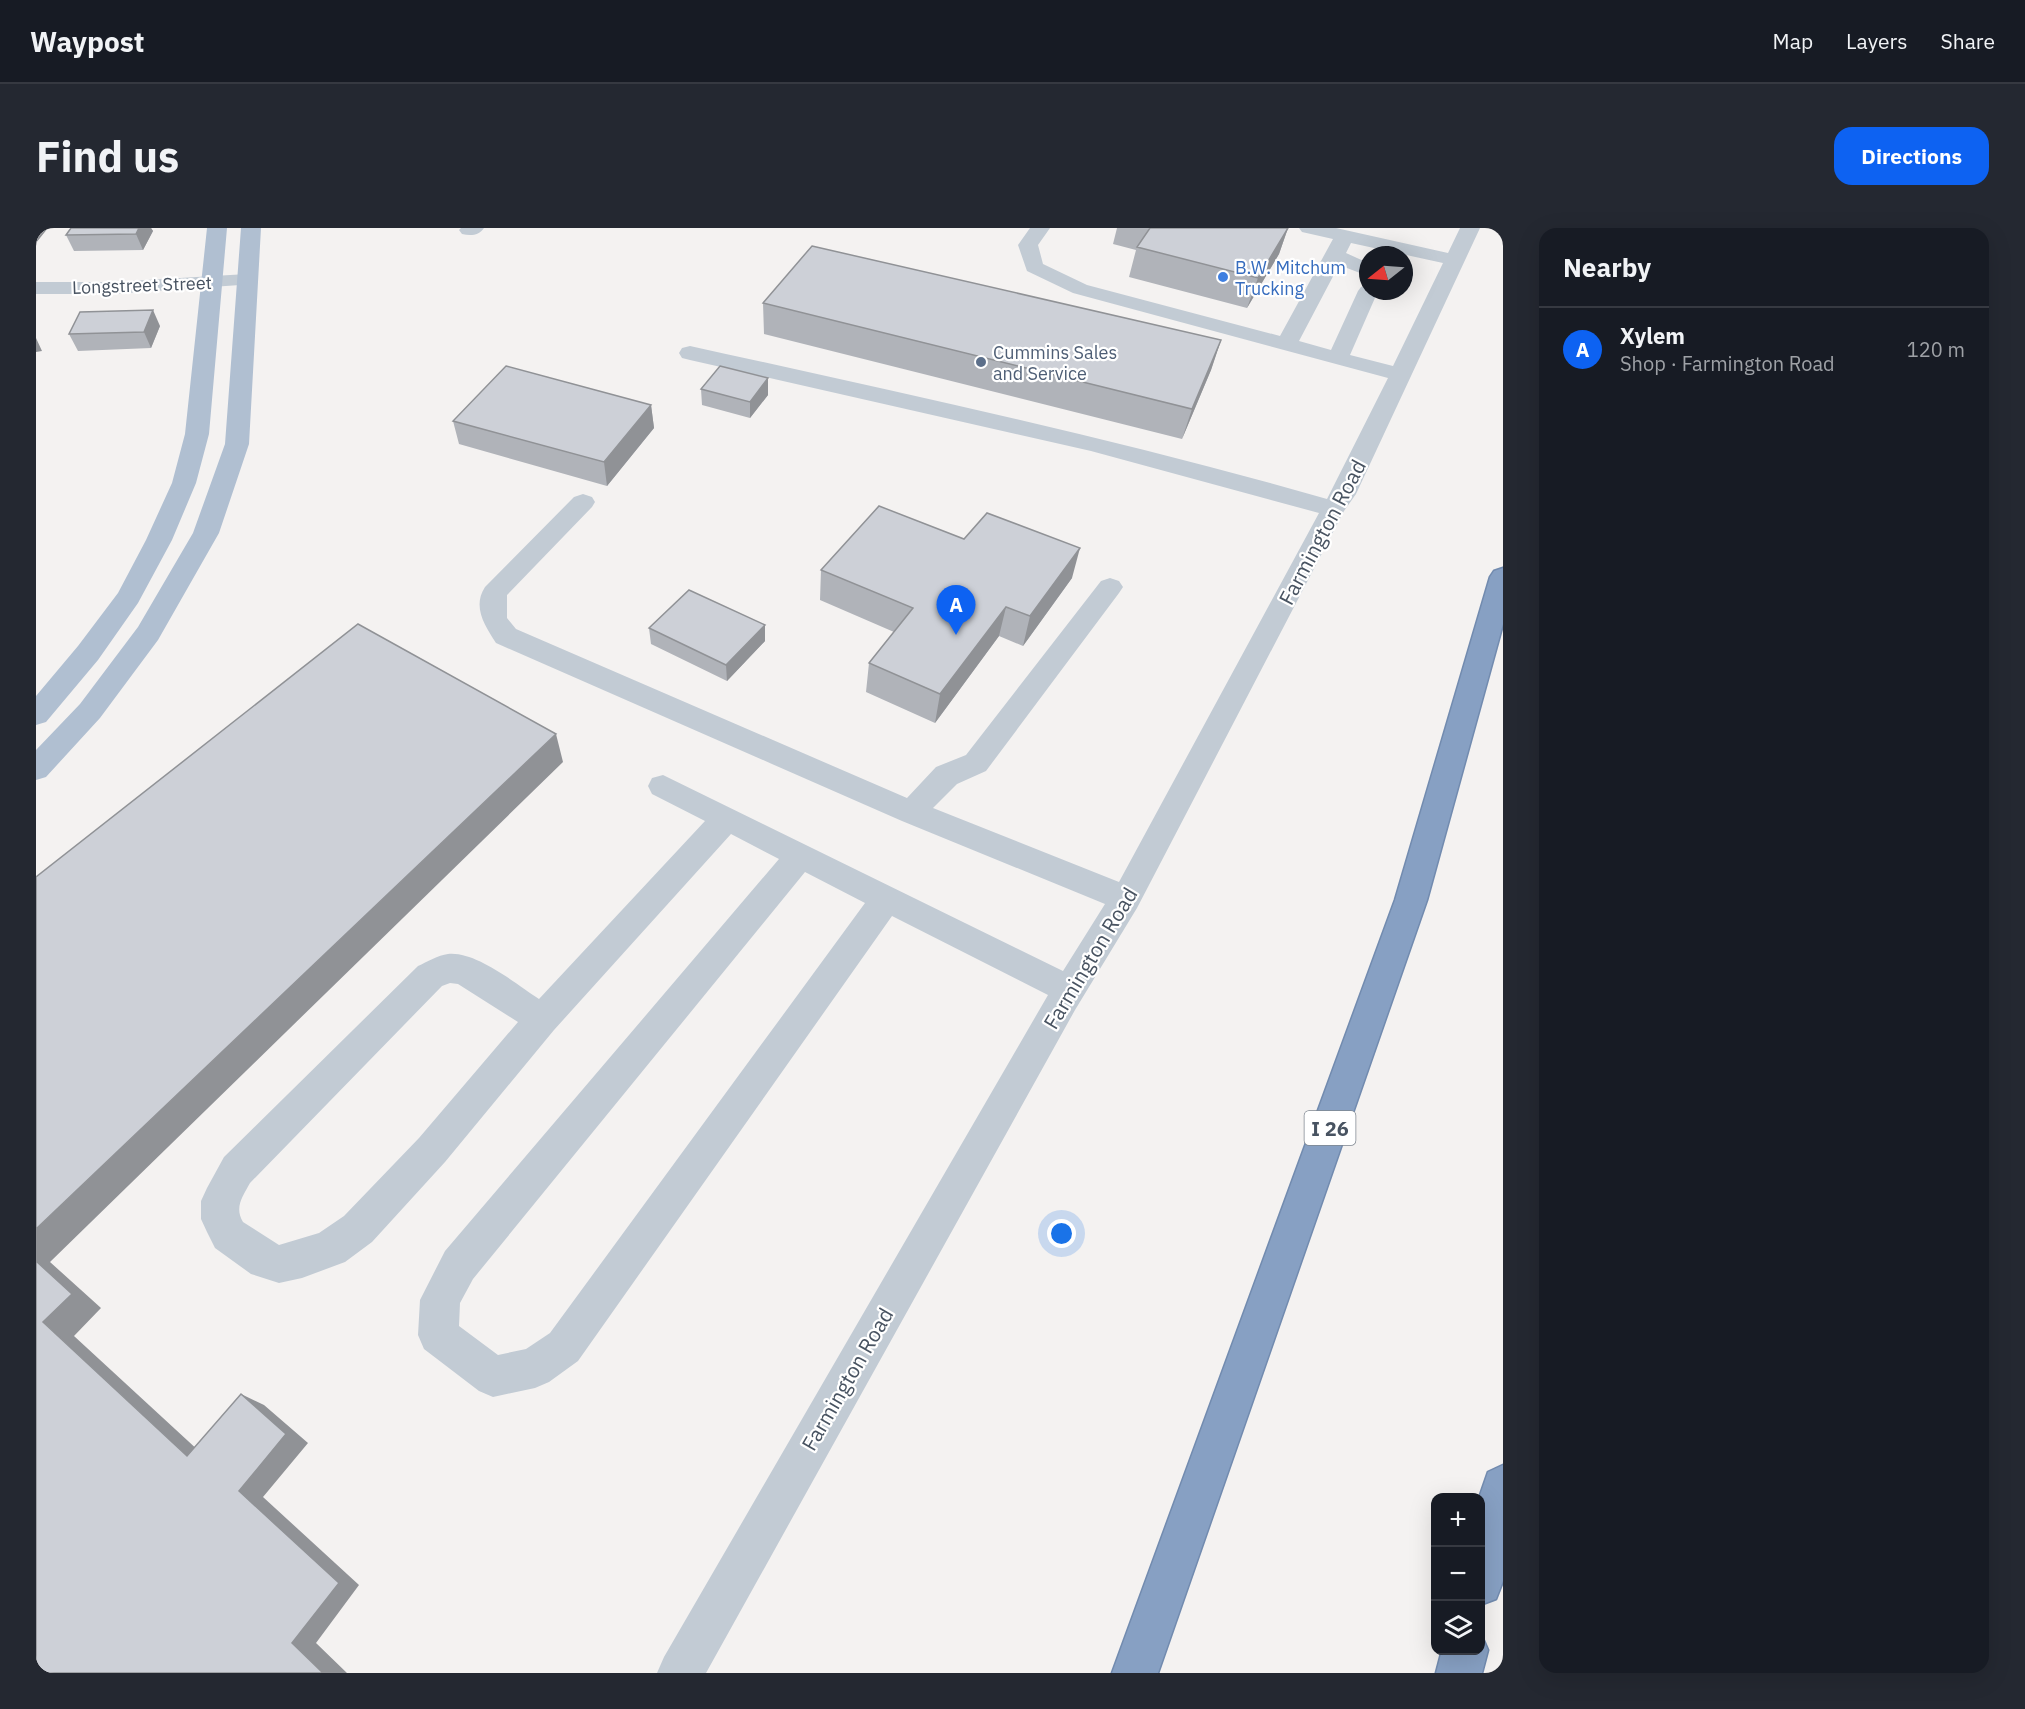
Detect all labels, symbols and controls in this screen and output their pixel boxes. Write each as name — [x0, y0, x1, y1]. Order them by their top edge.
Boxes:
text: Waypost — [30, 23, 144, 60]
text: Map — [1773, 27, 1813, 55]
text: Layers — [1846, 27, 1908, 55]
text: Share — [1941, 27, 1995, 55]
button: Directions — [1834, 127, 1989, 185]
text: Find us — [36, 129, 179, 184]
north arrow — [1359, 246, 1413, 300]
text: Nearby — [1563, 250, 1651, 284]
place label: B.W. Mitchum Trucking — [1235, 256, 1346, 300]
marker: B.W. Mitchum Trucking — [1216, 270, 1230, 284]
street label: Longstreet Street — [72, 271, 212, 299]
text: Xylem — [1620, 321, 1685, 350]
text: A — [1576, 336, 1589, 363]
text: 120 m — [1907, 336, 1965, 363]
place label: Cummins Sales and Service — [993, 341, 1117, 385]
text: Shop · Farmington Road — [1620, 350, 1835, 377]
marker: Cummins Sales and Service — [974, 355, 988, 369]
street label: Farmington Road — [1272, 455, 1372, 609]
pin: A — [936, 586, 976, 635]
street label: Farmington Road — [1037, 882, 1143, 1034]
road number: I 26 — [1304, 1111, 1356, 1145]
your location — [1047, 1219, 1076, 1248]
street label: Farmington Road — [795, 1302, 899, 1456]
map controls — [1431, 1493, 1485, 1655]
button: + — [1431, 1493, 1485, 1547]
button: − — [1431, 1547, 1485, 1601]
button: layers — [1431, 1601, 1485, 1655]

